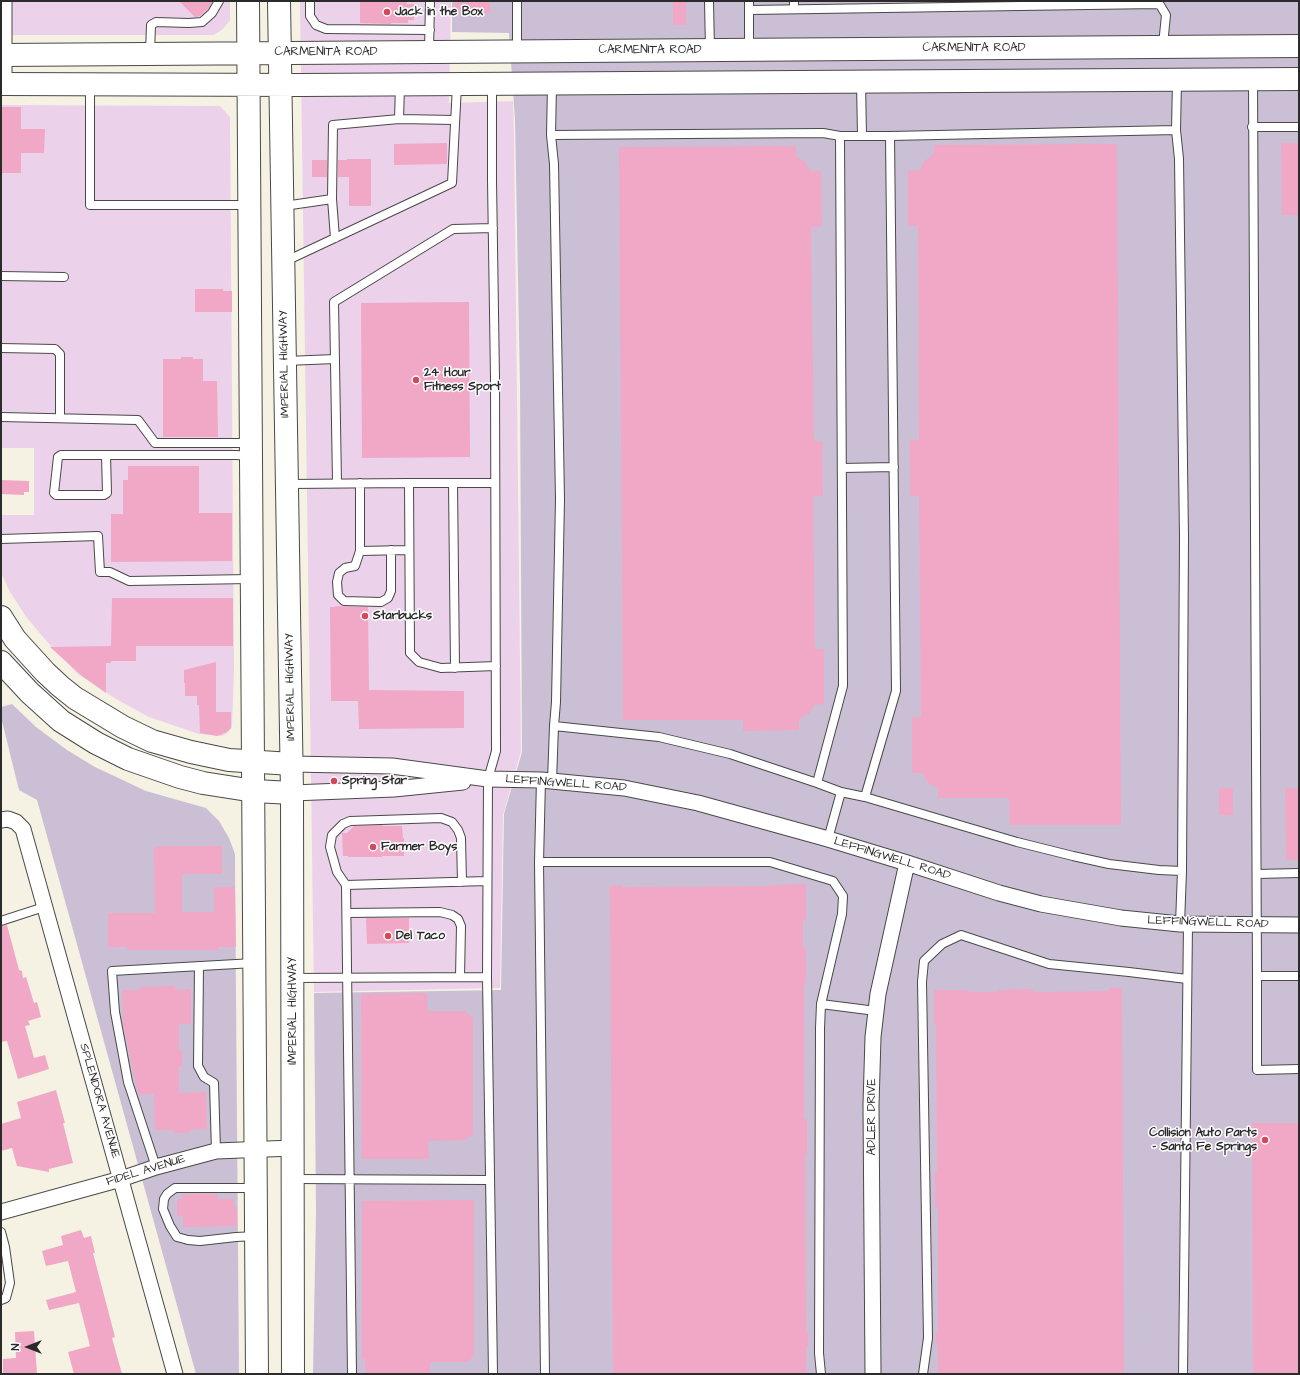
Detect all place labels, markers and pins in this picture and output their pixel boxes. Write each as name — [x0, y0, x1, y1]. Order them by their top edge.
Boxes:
place label: Jack in the Box — [395, 5, 483, 19]
marker: Jack in the Box — [382, 7, 392, 17]
place label: 24 Hour Fitness Sport — [424, 366, 501, 394]
marker: 24 Hour Fitness Sport — [411, 375, 421, 385]
place label: Starbucks — [373, 609, 432, 623]
marker: Starbucks — [360, 611, 370, 621]
place label: Spring Star — [342, 774, 407, 788]
marker: Spring Star — [329, 776, 339, 786]
place label: Farmer Boys — [381, 840, 457, 854]
marker: Farmer Boys — [368, 842, 378, 852]
place label: Del Taco — [396, 929, 445, 943]
marker: Del Taco — [383, 931, 393, 941]
place label: Collision Auto Parts - Santa Fe Springs — [1149, 1126, 1257, 1154]
marker: Collision Auto Parts - Santa Fe Springs — [1260, 1135, 1270, 1145]

